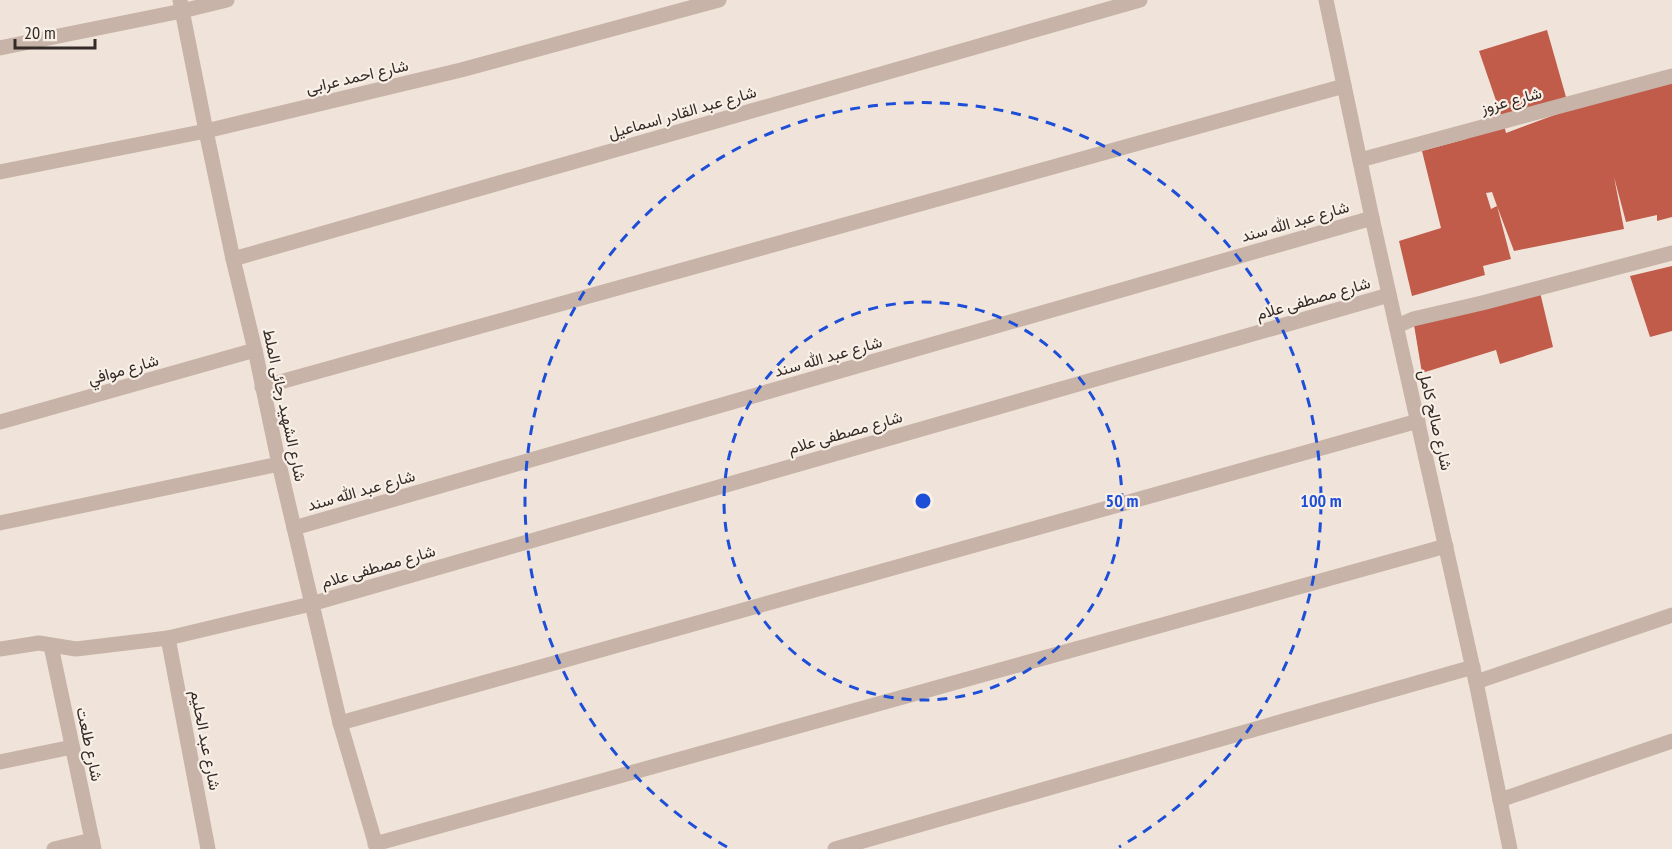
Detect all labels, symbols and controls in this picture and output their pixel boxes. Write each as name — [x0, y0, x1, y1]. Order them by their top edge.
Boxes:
scale bar — [15, 12, 94, 50]
text: 20 m — [24, 21, 56, 44]
street label: شارع احمد عرابى — [304, 54, 411, 99]
street label: شارع عبد القادر اسماعيل — [605, 81, 759, 145]
street label: شارع عزوز — [1477, 82, 1544, 120]
street label: شارع عبد الله سند — [1239, 196, 1352, 248]
street label: شارع مصطفى علام — [1254, 272, 1373, 326]
street label: شارع الشهيد رجائى الملط — [257, 327, 311, 484]
street label: شارع عبد الله سند — [772, 331, 885, 383]
street label: شارع موافي — [85, 349, 162, 392]
street label: شارع صالح كامل — [1413, 368, 1457, 473]
street label: شارع مصطفى علام — [786, 406, 905, 460]
street label: شارع عبد الله سند — [305, 465, 418, 517]
text: 50 m — [1106, 489, 1138, 512]
text: 100 m — [1300, 489, 1342, 512]
centre of rings — [913, 491, 933, 511]
street label: شارع مصطفى علام — [319, 540, 438, 594]
street label: شارع عبد الحليم — [185, 688, 226, 792]
street label: شارع طلعت — [70, 705, 108, 783]

